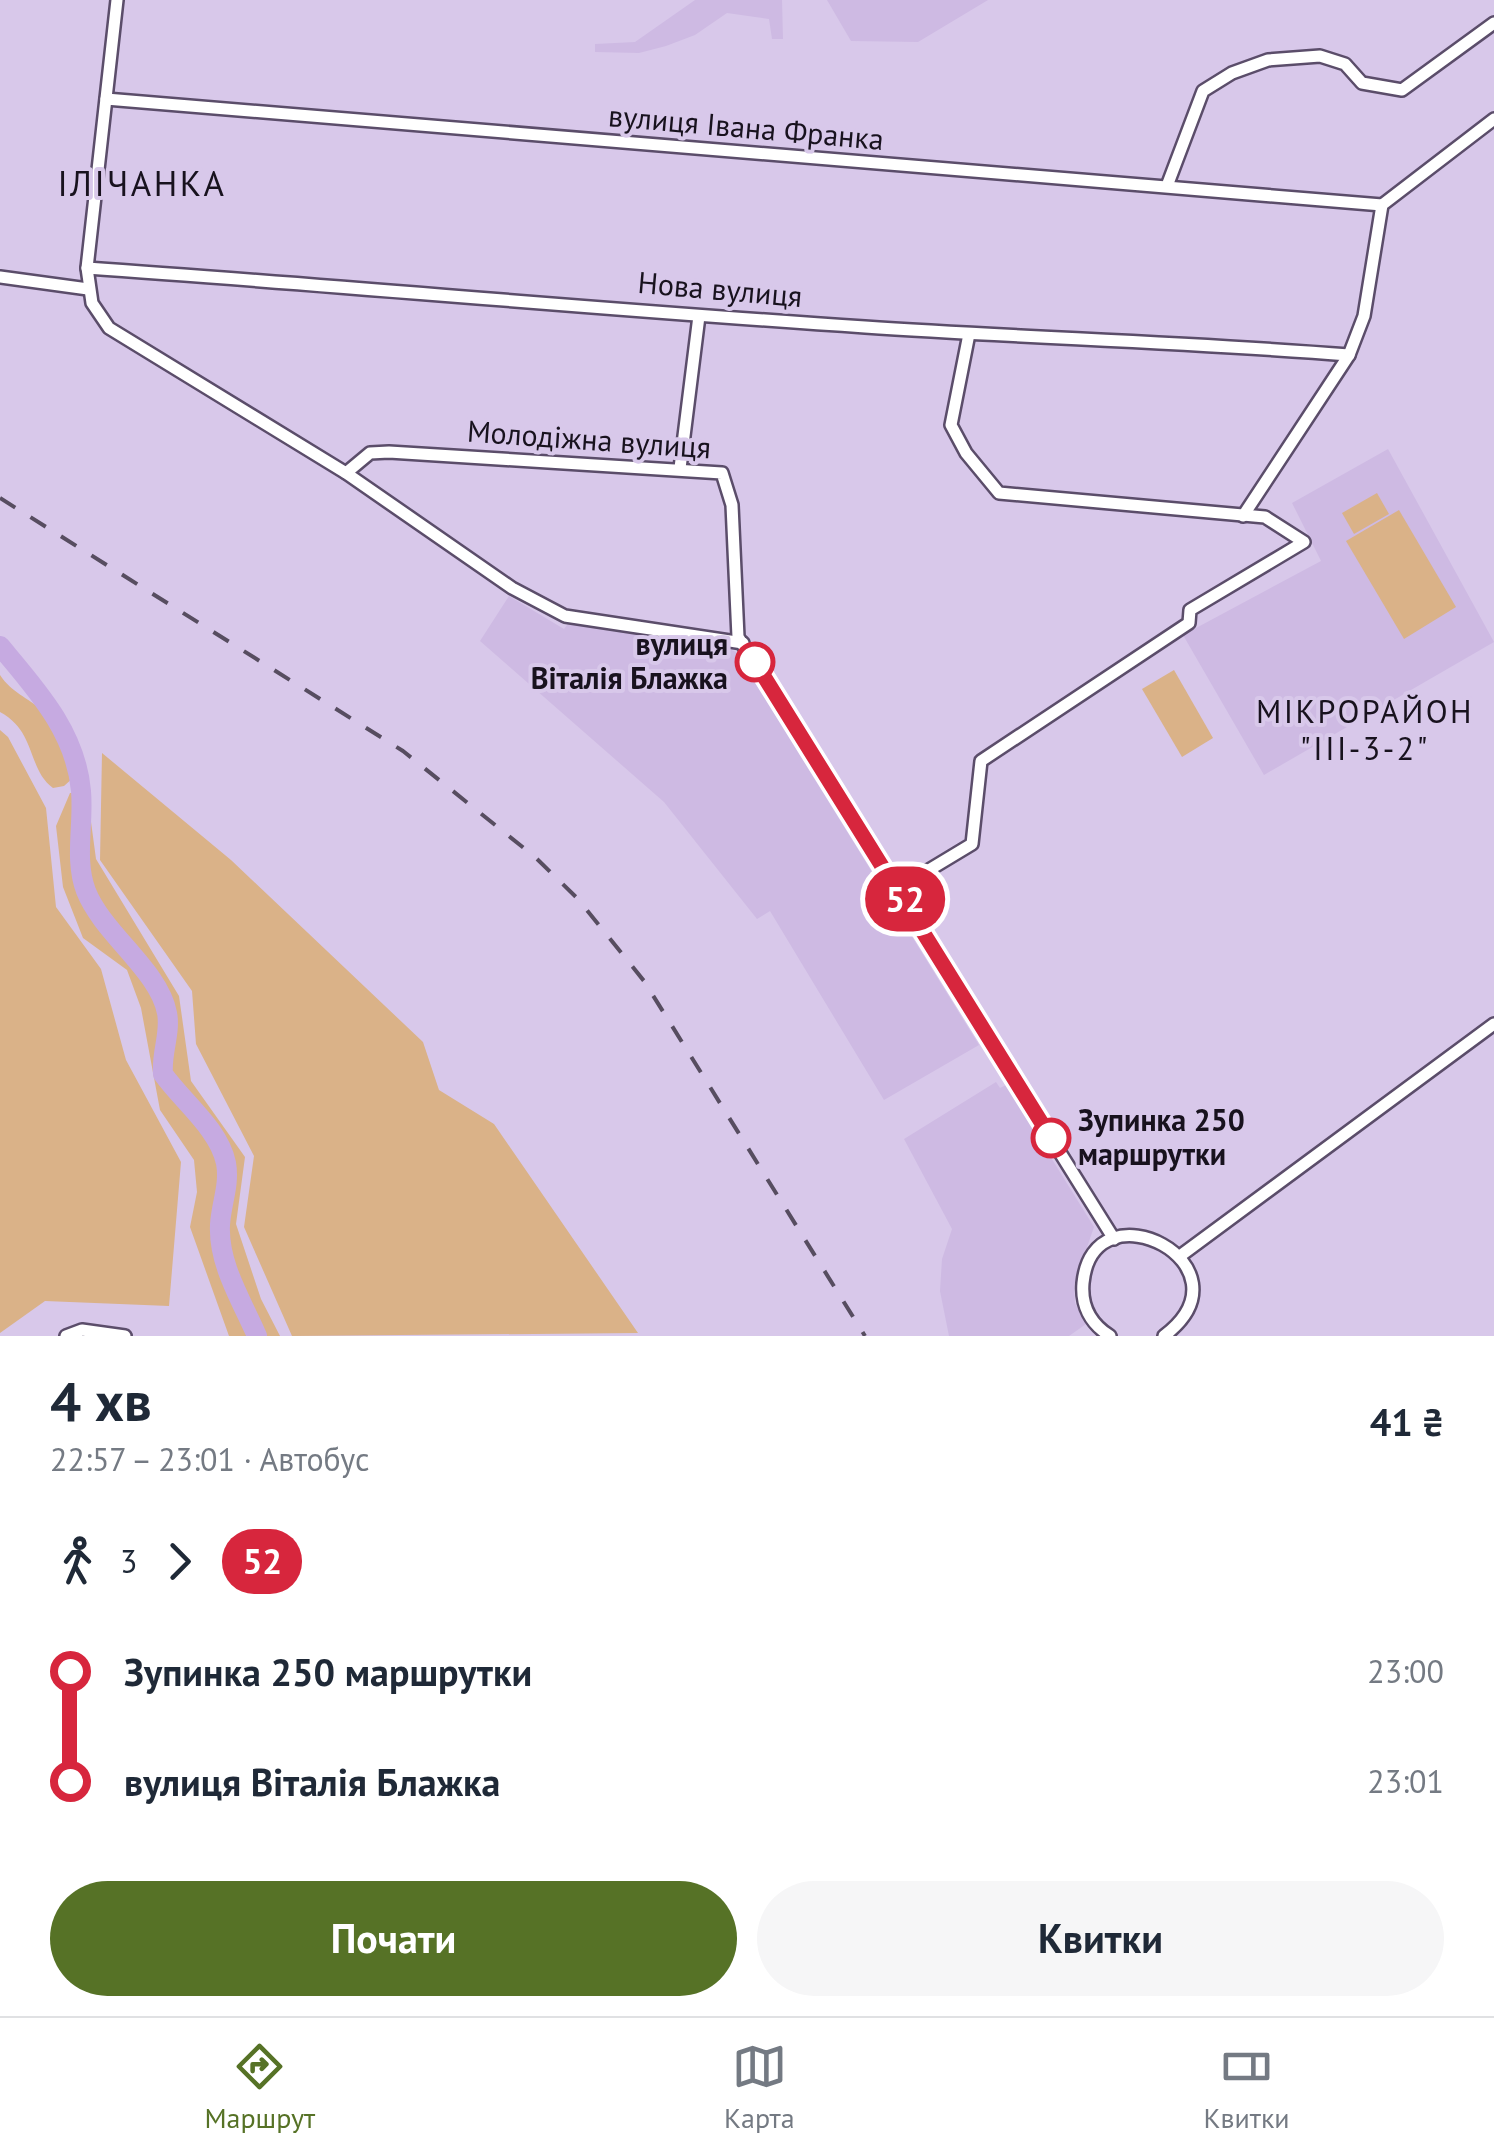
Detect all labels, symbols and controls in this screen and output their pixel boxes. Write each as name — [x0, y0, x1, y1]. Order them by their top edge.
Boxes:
street label: вулиця Івана Франка — [607, 95, 885, 158]
district label: ІЛІЧАНКА — [57, 160, 227, 206]
street label: Нова вулиця — [636, 262, 804, 315]
street label: Молодіжна вулиця — [466, 411, 712, 466]
place label: вулиця Віталія Блажка — [531, 624, 728, 697]
marker: вулиця Віталія Блажка — [736, 643, 774, 681]
district label: МІКРОРАЙОН "ІІІ-3-2" — [1256, 690, 1474, 769]
line badge: 52 — [860, 866, 950, 932]
text: 52 — [885, 876, 925, 922]
place label: Зупинка 250 маршрутки — [1078, 1100, 1245, 1173]
marker: Зупинка 250 маршрутки — [1032, 1119, 1070, 1157]
text: 4 хв — [50, 1365, 152, 1436]
text: 41 ₴ — [1370, 1397, 1444, 1446]
text: 22:57 – 23:01 · Автобус — [50, 1438, 370, 1480]
icon: walk — [50, 1534, 105, 1589]
icon: forward — [152, 1534, 207, 1589]
text: 52 — [242, 1538, 282, 1584]
text: 3 — [120, 1540, 137, 1582]
text: Зупинка 250 маршрутки — [124, 1647, 532, 1696]
text: 23:00 — [1367, 1650, 1444, 1692]
text: вулиця Віталія Блажка — [124, 1757, 500, 1806]
text: 23:01 — [1367, 1760, 1444, 1802]
button: Почати — [50, 1881, 737, 1996]
button: Квитки — [757, 1881, 1444, 1996]
tab: Маршрут — [204, 2039, 315, 2136]
tab: Карта — [724, 2039, 795, 2136]
tab: Квитки — [1203, 2039, 1290, 2136]

